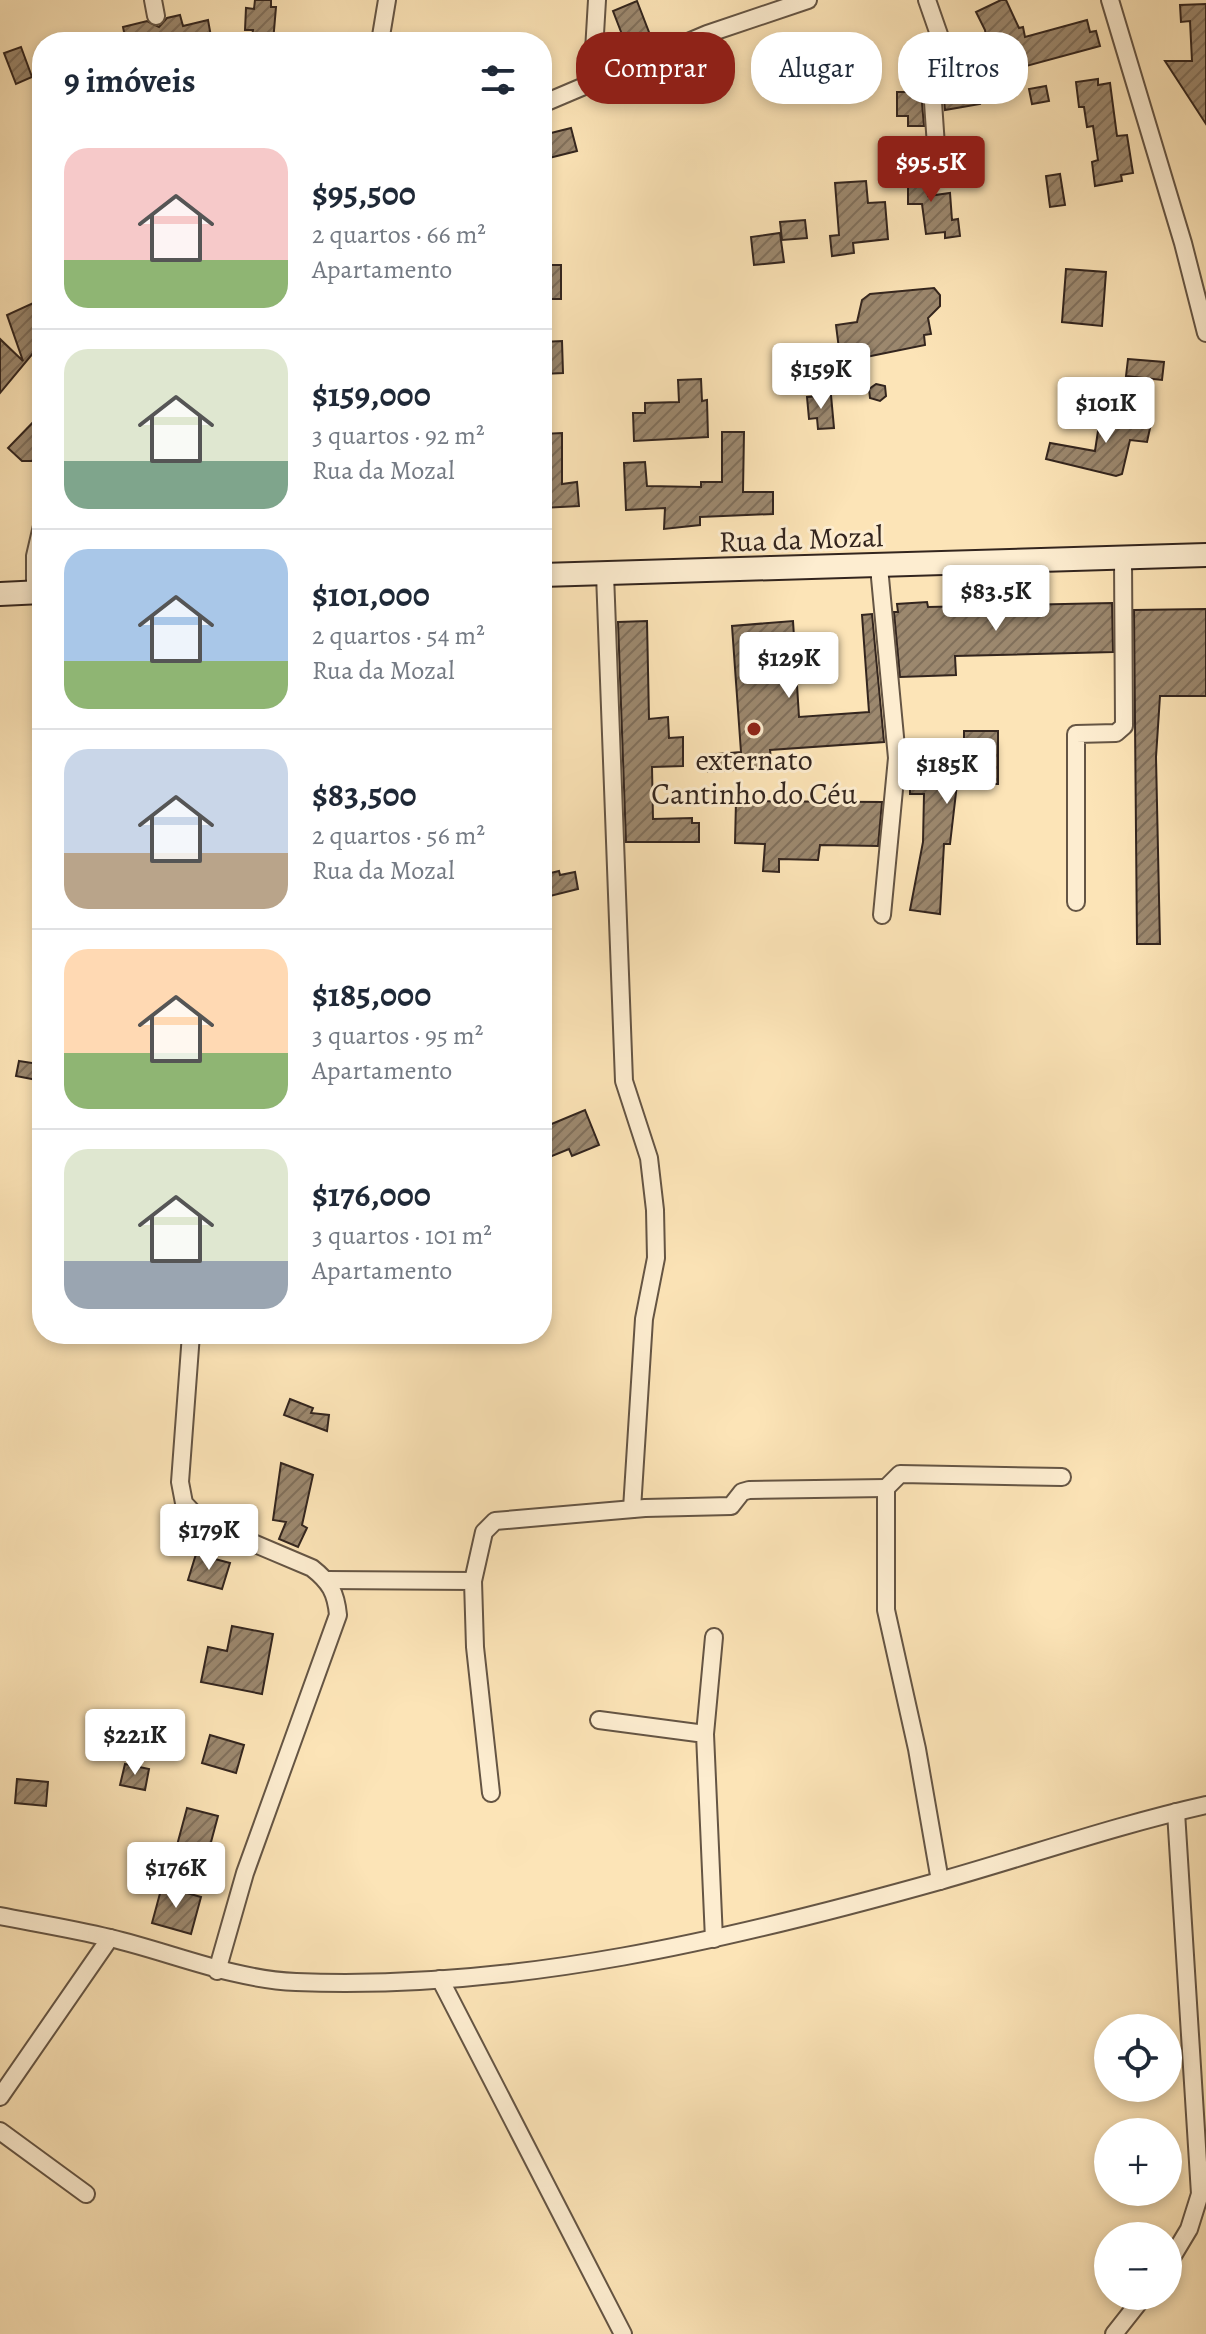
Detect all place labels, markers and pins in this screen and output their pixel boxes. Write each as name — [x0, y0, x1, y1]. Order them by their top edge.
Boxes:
pin: $95.5K — [866, 136, 996, 204]
pin: $159K — [765, 343, 877, 411]
pin: $101K — [1050, 377, 1162, 445]
pin: $83.5K — [931, 565, 1061, 633]
pin: $129K — [733, 632, 845, 700]
marker: externato Cantinho do Céu — [745, 720, 763, 738]
pin: $185K — [891, 738, 1003, 806]
place label: externato Cantinho do Céu — [651, 740, 858, 814]
pin: $179K — [153, 1504, 265, 1572]
pin: $221K — [79, 1709, 191, 1777]
pin: $176K — [120, 1842, 232, 1910]

